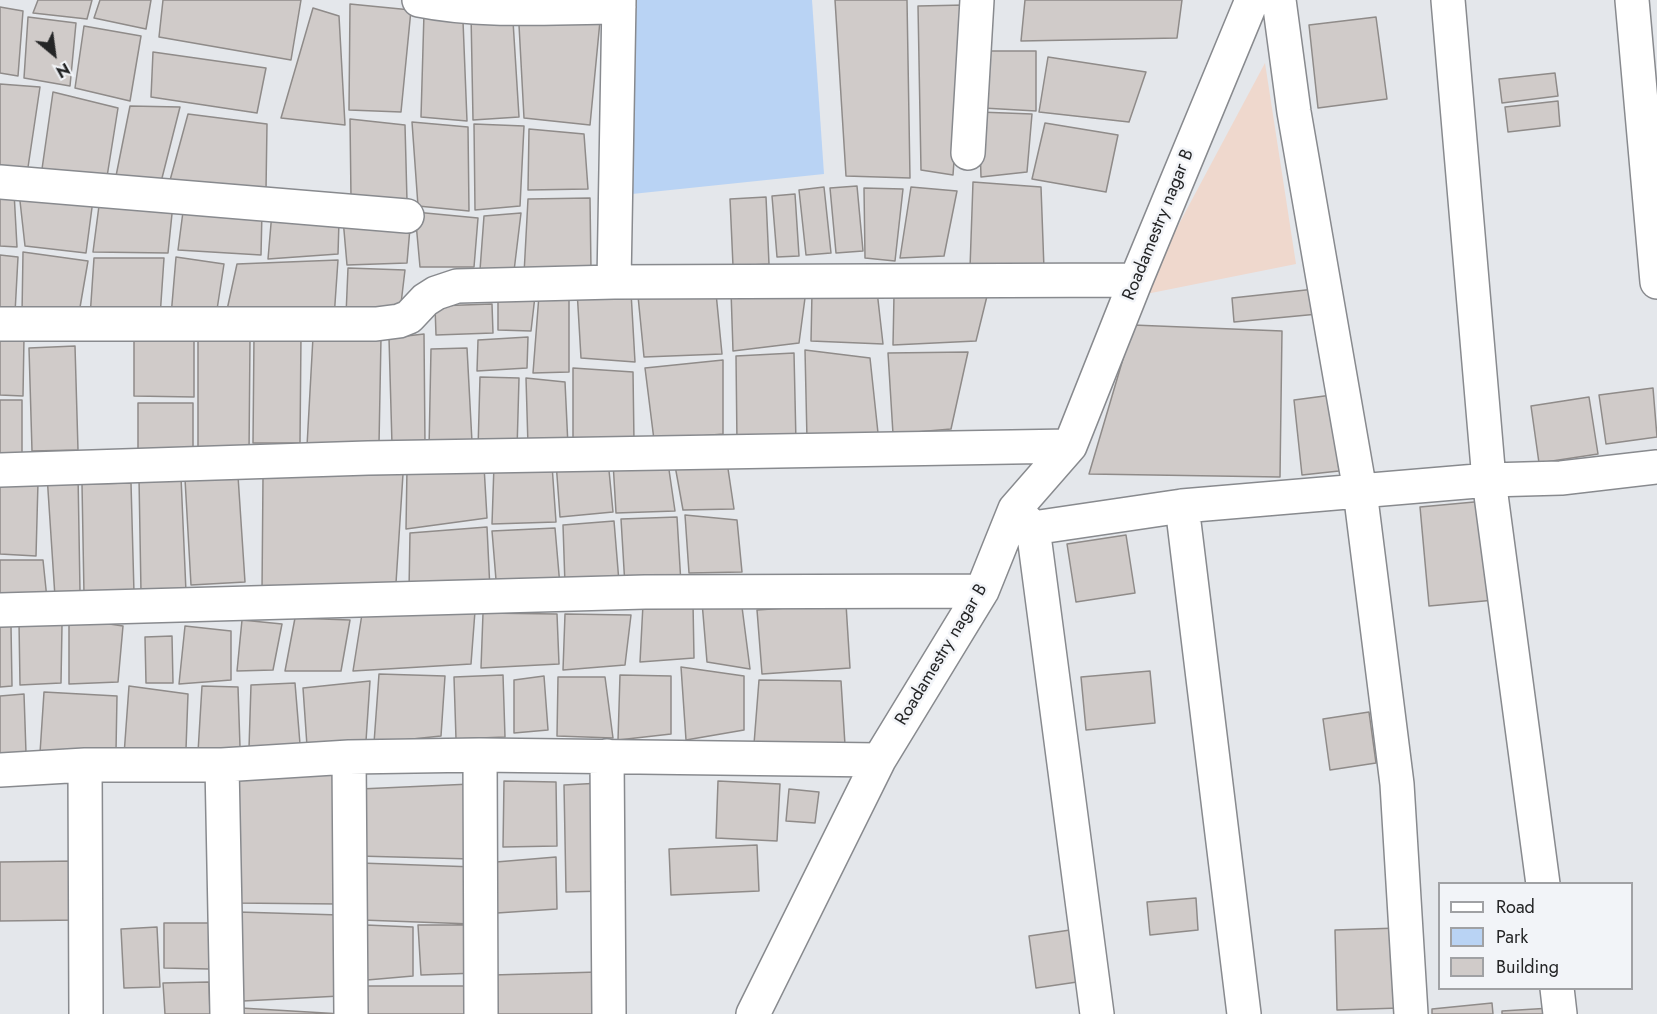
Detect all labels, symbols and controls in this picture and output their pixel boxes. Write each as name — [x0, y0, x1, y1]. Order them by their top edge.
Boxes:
north arrow — [24, 24, 84, 84]
text: N — [52, 57, 74, 83]
street label: Roadamestry nagar B — [1119, 146, 1199, 304]
street label: Roadamestry nagar B — [891, 580, 993, 730]
legend — [1438, 882, 1633, 990]
text: Road — [1496, 894, 1535, 920]
text: Park — [1496, 924, 1528, 950]
text: Building — [1496, 954, 1559, 980]

